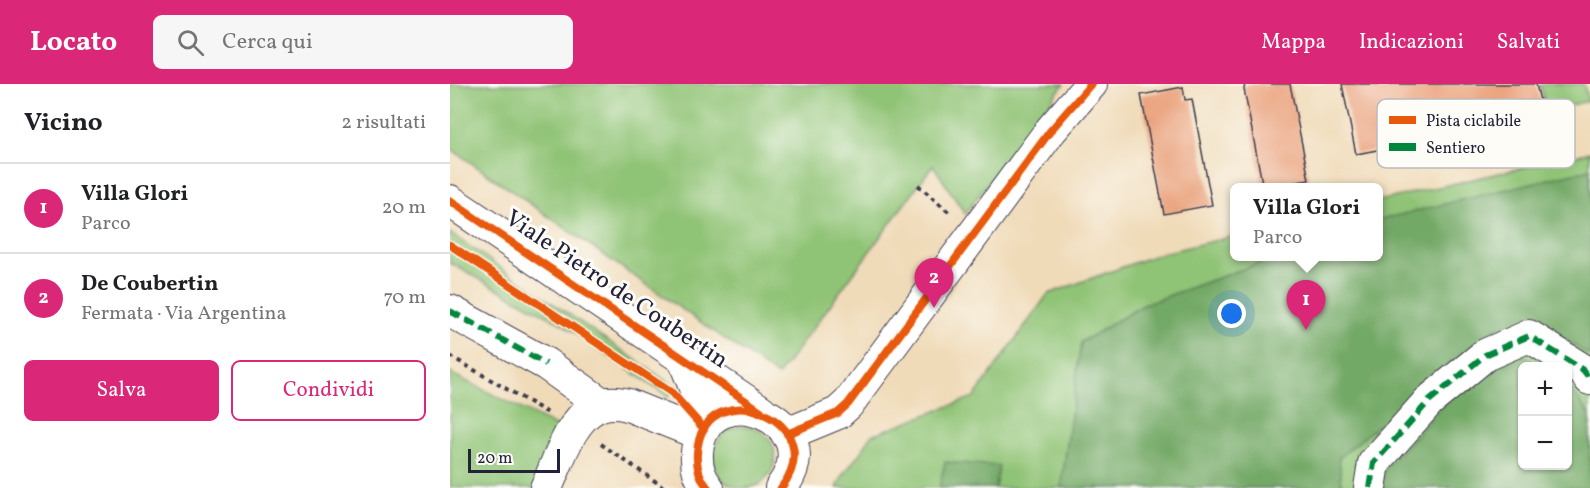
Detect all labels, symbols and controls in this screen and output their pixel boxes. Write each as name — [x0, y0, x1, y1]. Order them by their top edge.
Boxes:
search box — [153, 15, 573, 69]
text: Locato — [30, 23, 117, 62]
icon: search — [174, 26, 207, 59]
text: Cerca qui — [222, 27, 313, 58]
text: Mappa — [1261, 28, 1326, 57]
text: Indicazioni — [1359, 28, 1464, 57]
text: Salvati — [1497, 28, 1560, 57]
legend — [1377, 99, 1575, 168]
text: Vicino — [24, 105, 103, 141]
text: 2 risultati — [341, 109, 426, 137]
text: Pista ciclabile — [1426, 111, 1521, 133]
text: Sentiero — [1426, 138, 1485, 160]
text: Villa Glori — [81, 179, 188, 210]
popup — [1230, 183, 1383, 261]
text: Villa Glori — [1253, 193, 1360, 224]
text: 1 — [39, 194, 48, 222]
text: 20 m — [382, 194, 426, 222]
street label: Viale Pietro de Coubertin — [498, 202, 734, 378]
text: Parco — [81, 210, 131, 238]
text: Parco — [1253, 224, 1302, 252]
pin: 2 — [914, 258, 954, 308]
text: De Coubertin — [81, 269, 218, 300]
pin: 1 — [1286, 280, 1326, 330]
text: 2 — [38, 284, 49, 312]
text: 70 m — [383, 284, 426, 312]
your location — [1217, 299, 1246, 328]
text: Fermata · Via Argentina — [81, 300, 286, 328]
button: Salva — [24, 360, 219, 421]
button: Condividi — [231, 360, 426, 421]
map controls — [1518, 362, 1572, 470]
button: + — [1518, 362, 1572, 416]
button: − — [1518, 416, 1572, 470]
scale bar — [468, 446, 560, 474]
text: 20 m — [477, 448, 512, 470]

